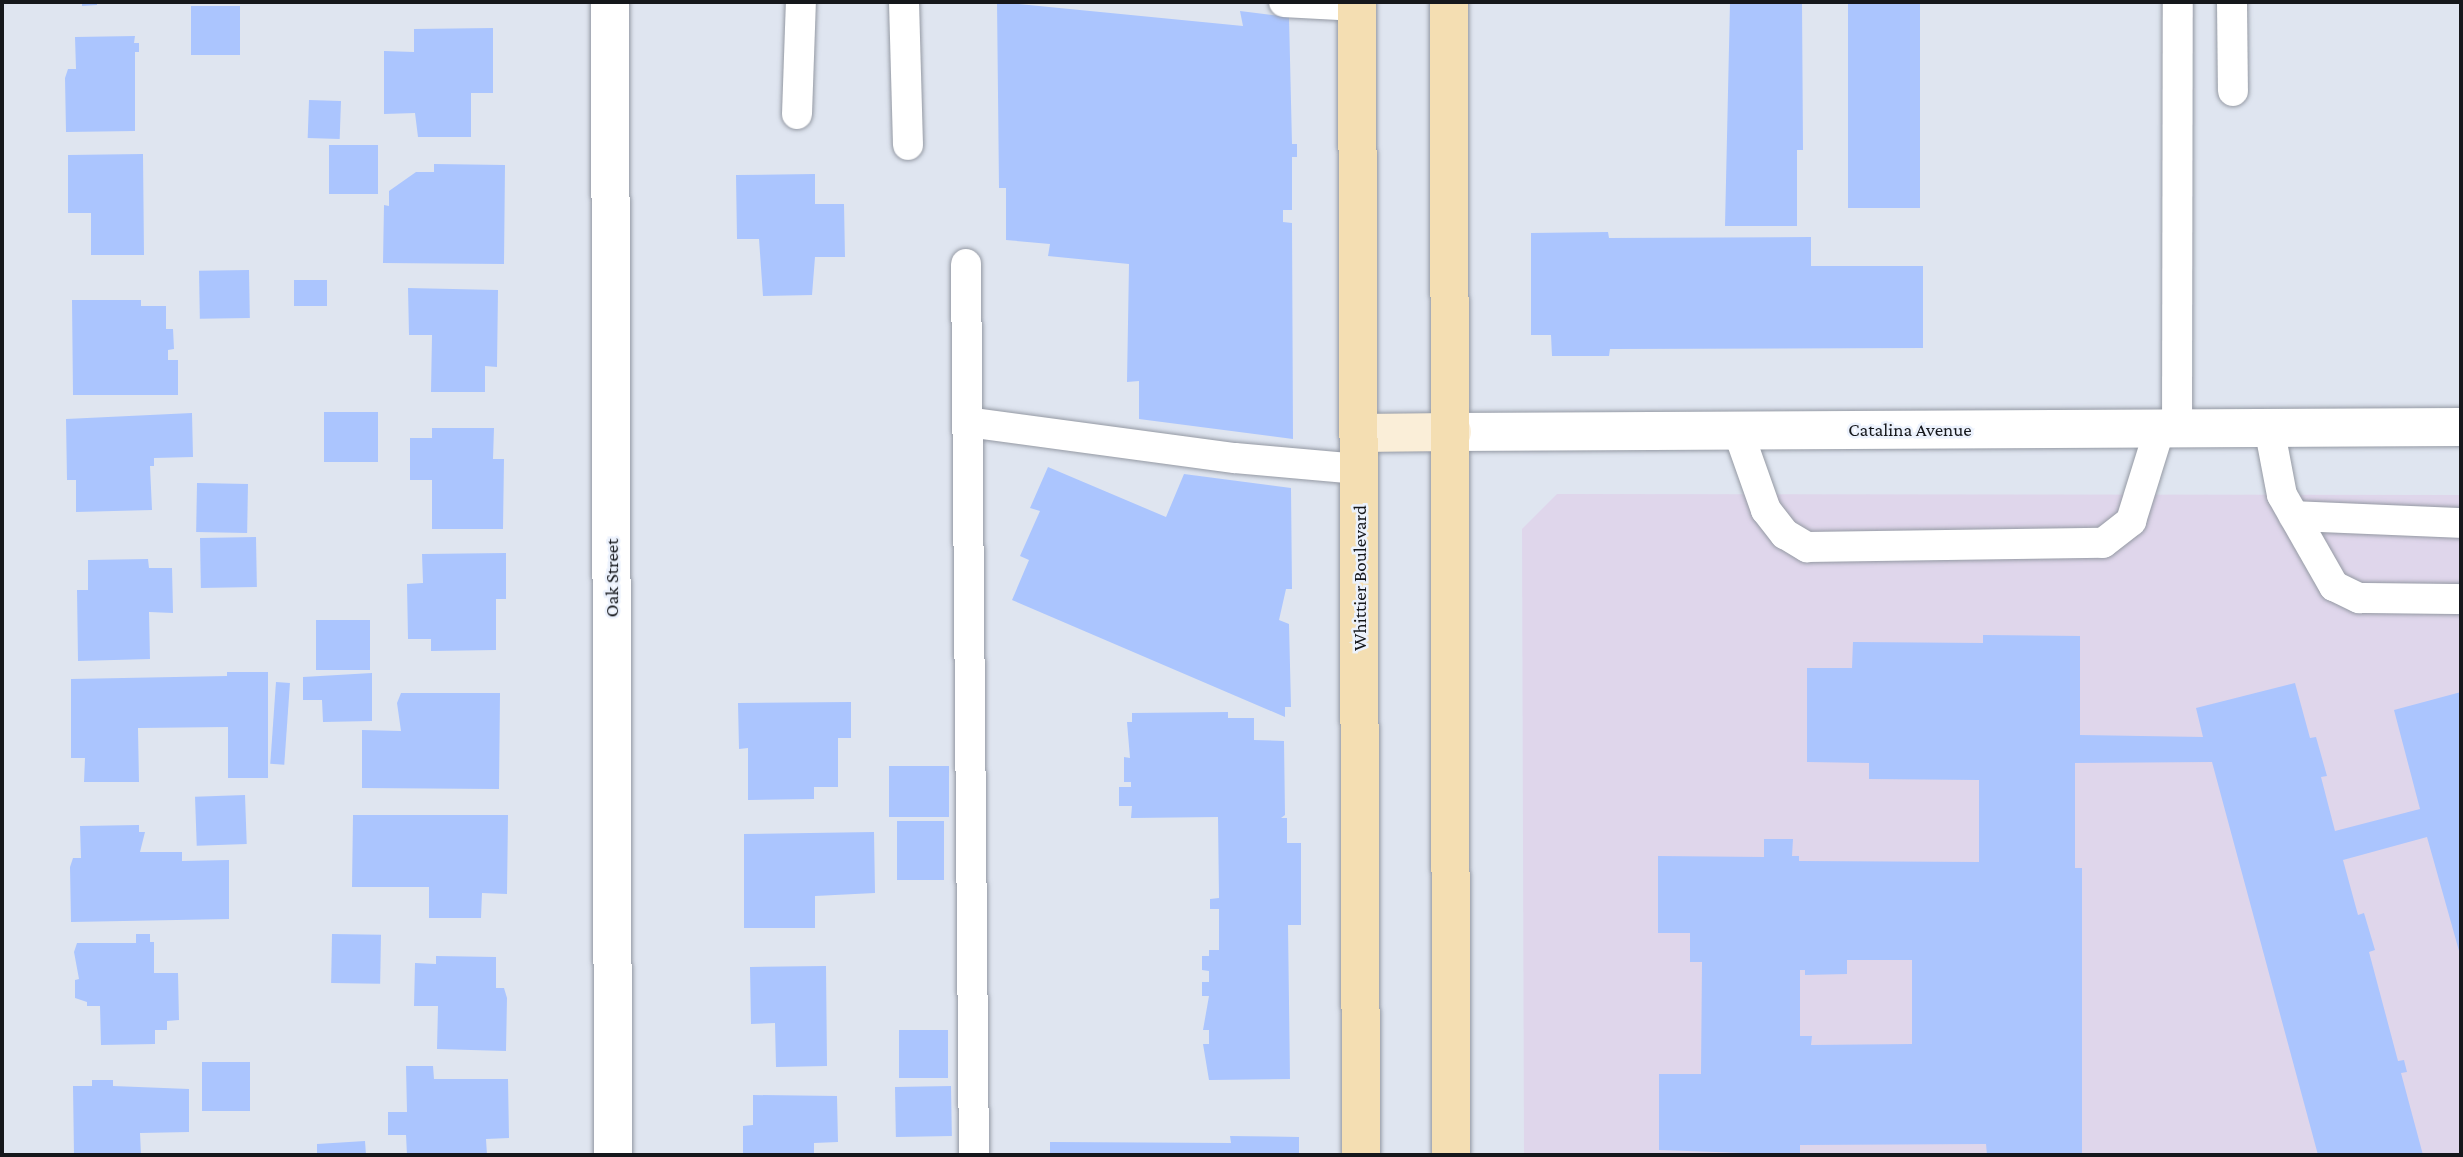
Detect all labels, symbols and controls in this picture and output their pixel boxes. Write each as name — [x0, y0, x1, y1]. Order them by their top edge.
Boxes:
street label: Catalina Avenue — [1848, 419, 1972, 441]
street label: Whittier Boulevard — [1349, 505, 1371, 651]
street label: Oak Street — [601, 539, 623, 617]

